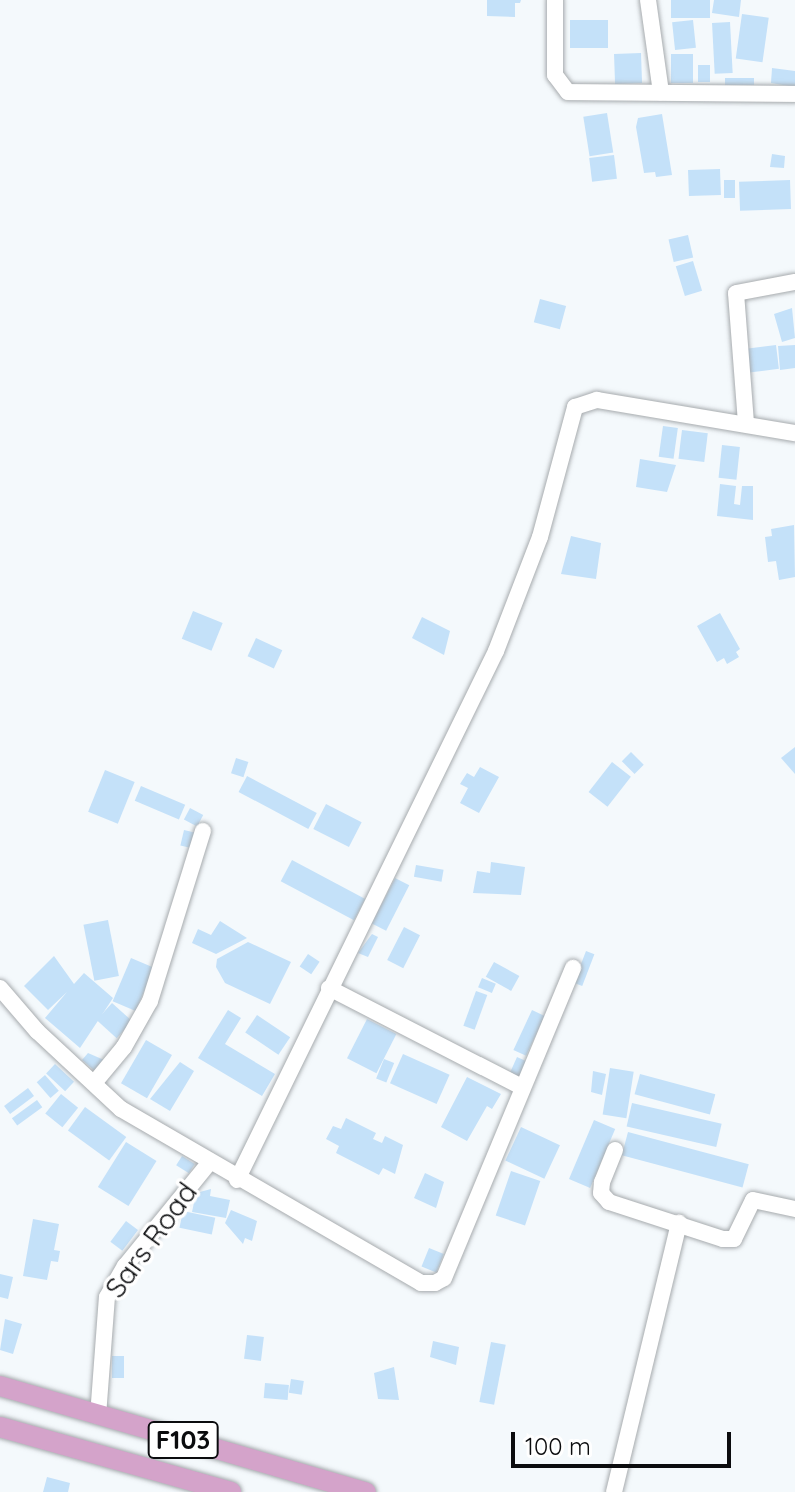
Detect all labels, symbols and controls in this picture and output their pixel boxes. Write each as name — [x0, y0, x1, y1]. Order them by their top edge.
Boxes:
street label: Sars Road — [98, 1176, 204, 1304]
scale bar — [515, 1416, 735, 1466]
road number: F103 — [147, 1418, 219, 1462]
text: 100 m — [525, 1431, 591, 1461]

